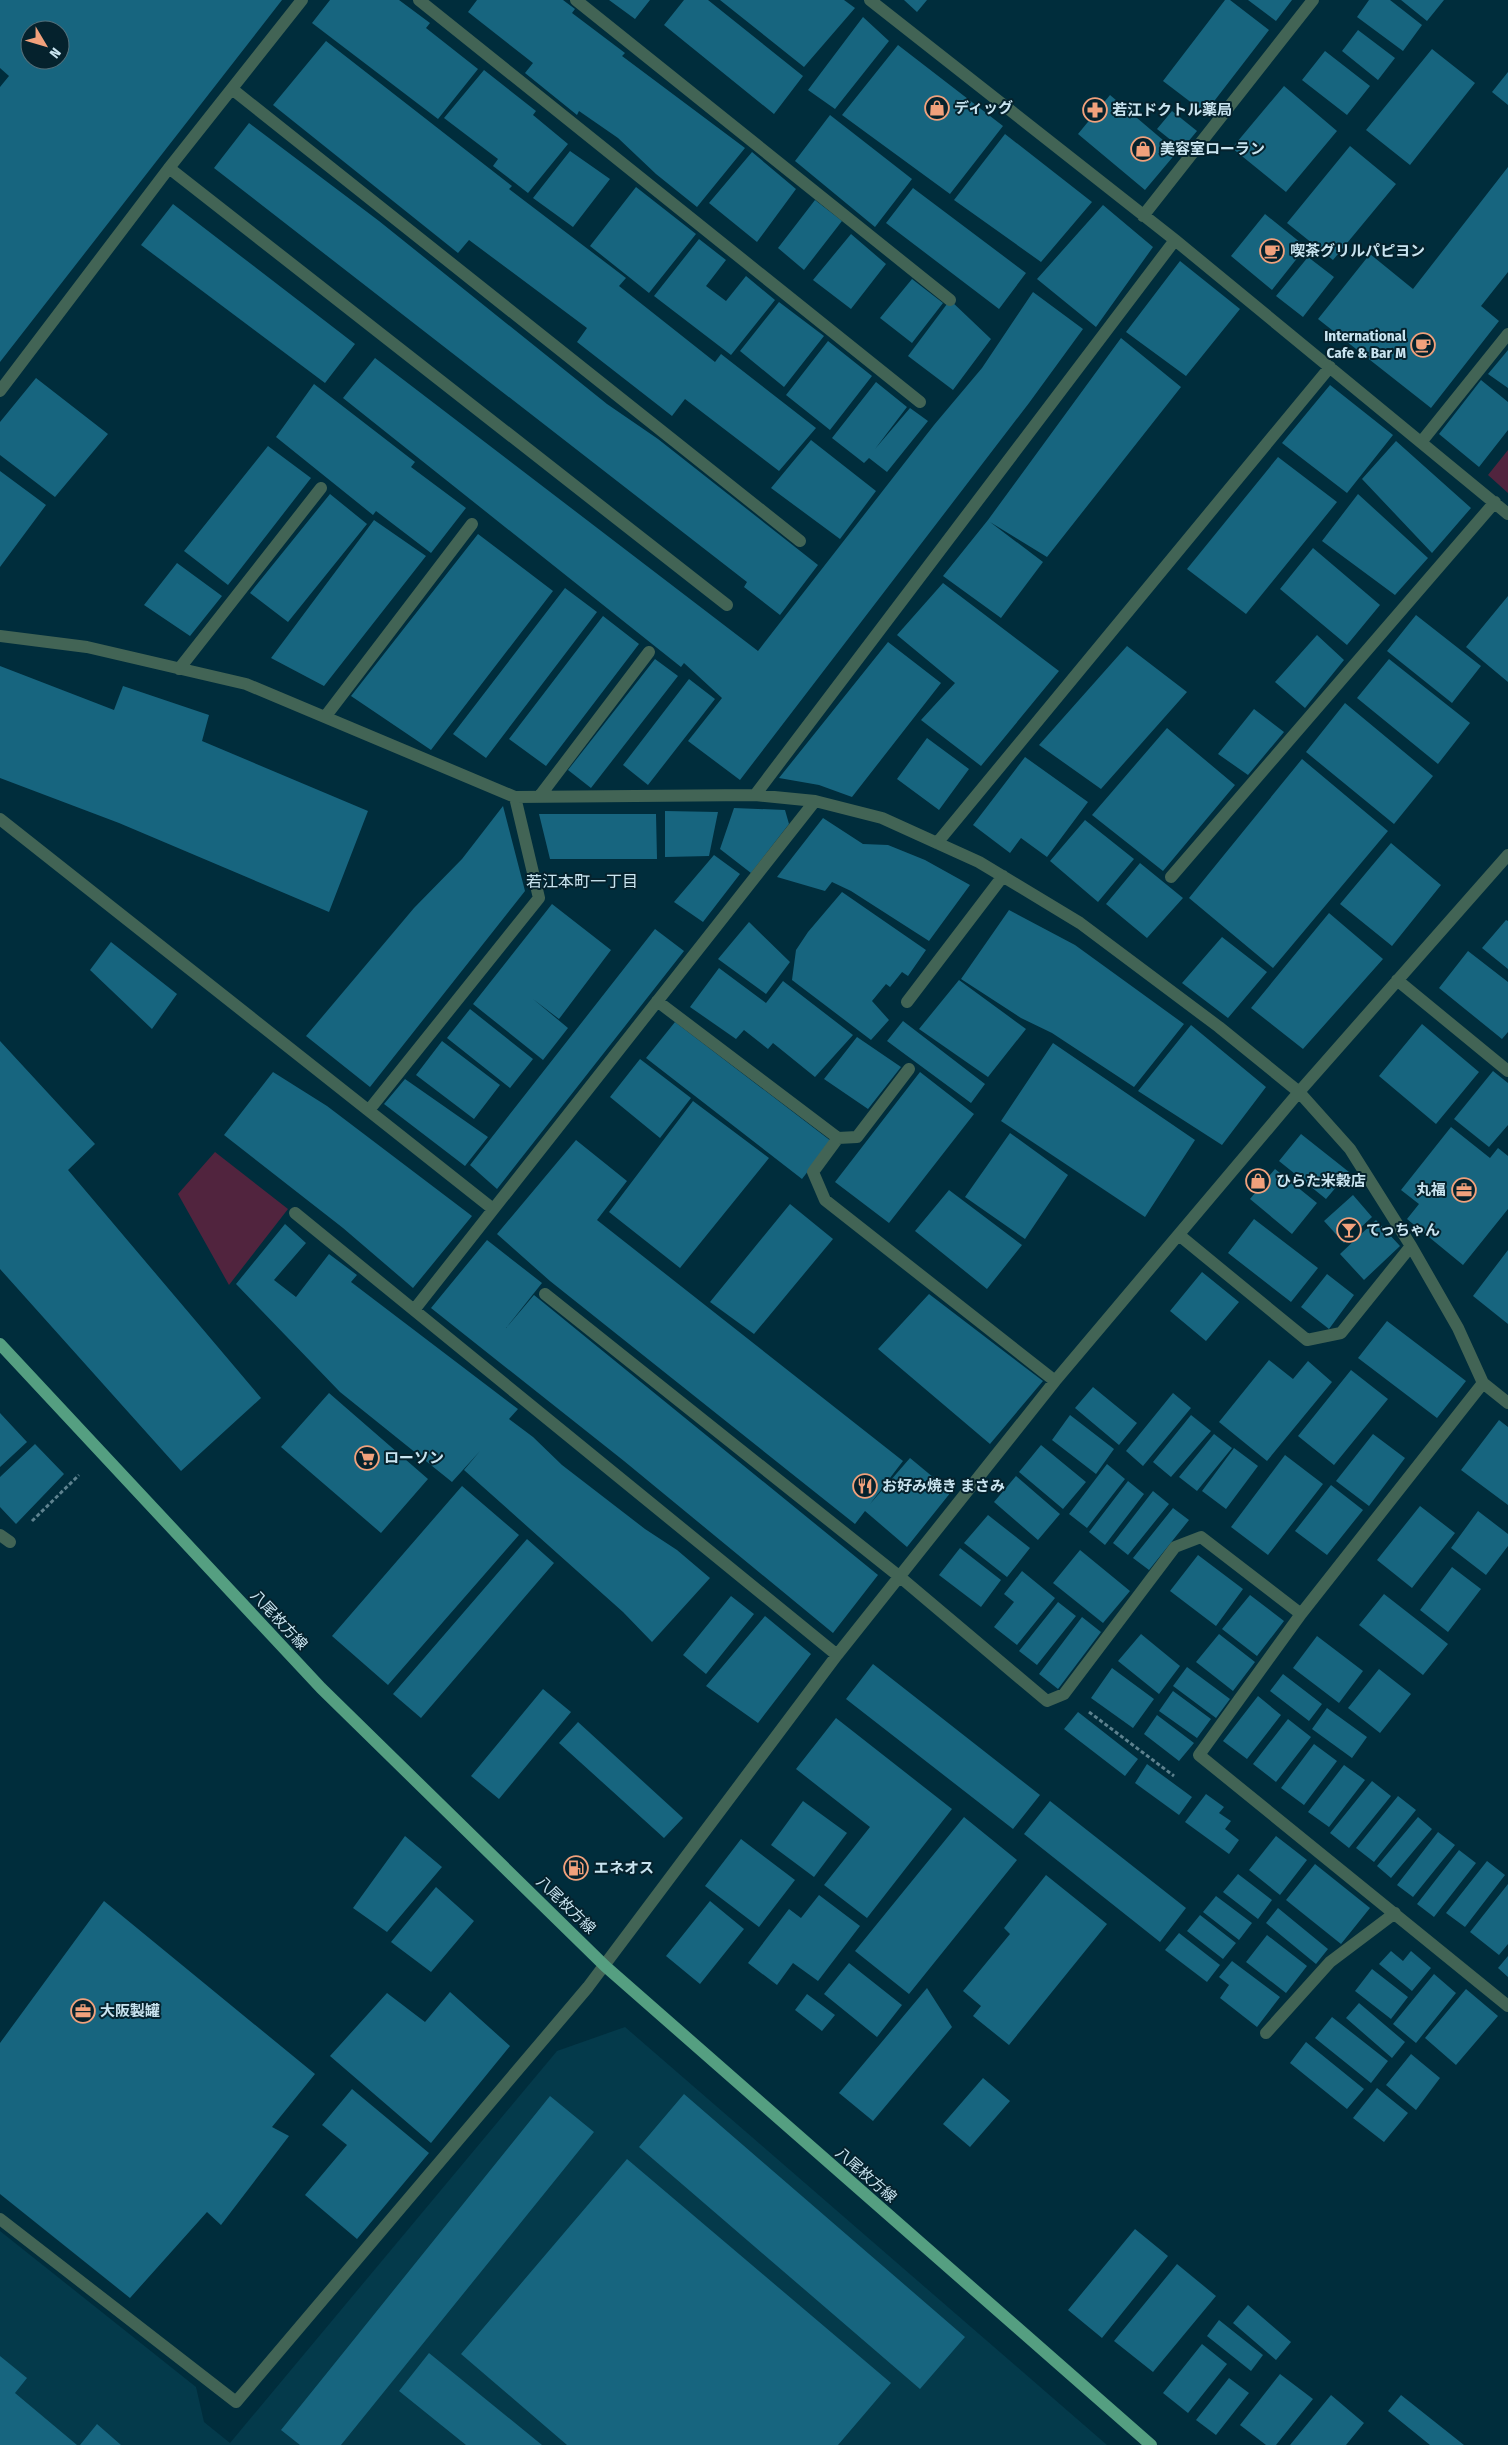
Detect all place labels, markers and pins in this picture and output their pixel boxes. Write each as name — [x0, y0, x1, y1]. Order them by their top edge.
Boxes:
shop icon: ディッグ — [924, 95, 950, 121]
pharmacy icon: 若江ドクトル薬局 — [1082, 97, 1108, 123]
place label: ディッグ — [954, 99, 1013, 117]
place label: 若江ドクトル薬局 — [1112, 101, 1232, 119]
shop icon: 美容室ローラン — [1130, 136, 1156, 162]
place label: 美容室ローラン — [1160, 140, 1265, 158]
cafe icon: 喫茶グリルパピヨン — [1259, 238, 1285, 264]
place label: 喫茶グリルパピヨン — [1290, 242, 1425, 260]
place label: International Cafe & Bar M — [1324, 327, 1407, 362]
cafe icon: International Cafe & Bar M — [1410, 332, 1436, 358]
shop icon: ひらた米穀店 — [1245, 1168, 1271, 1194]
place label: ひらた米穀店 — [1276, 1172, 1366, 1190]
office icon: 丸福 — [1451, 1177, 1477, 1203]
place label: 丸福 — [1416, 1181, 1446, 1199]
bar icon: てっちゃん — [1336, 1217, 1362, 1243]
place label: てっちゃん — [1366, 1221, 1440, 1239]
supermarket icon: ローソン — [354, 1445, 380, 1471]
place label: ローソン — [384, 1449, 444, 1467]
restaurant icon: お好み焼き まさみ — [852, 1473, 878, 1499]
place label: お好み焼き まさみ — [882, 1477, 1005, 1495]
fuel station icon: エネオス — [563, 1855, 589, 1881]
place label: エネオス — [594, 1859, 654, 1877]
office icon: 大阪製罐 — [70, 1998, 96, 2024]
place label: 大阪製罐 — [100, 2002, 160, 2020]

